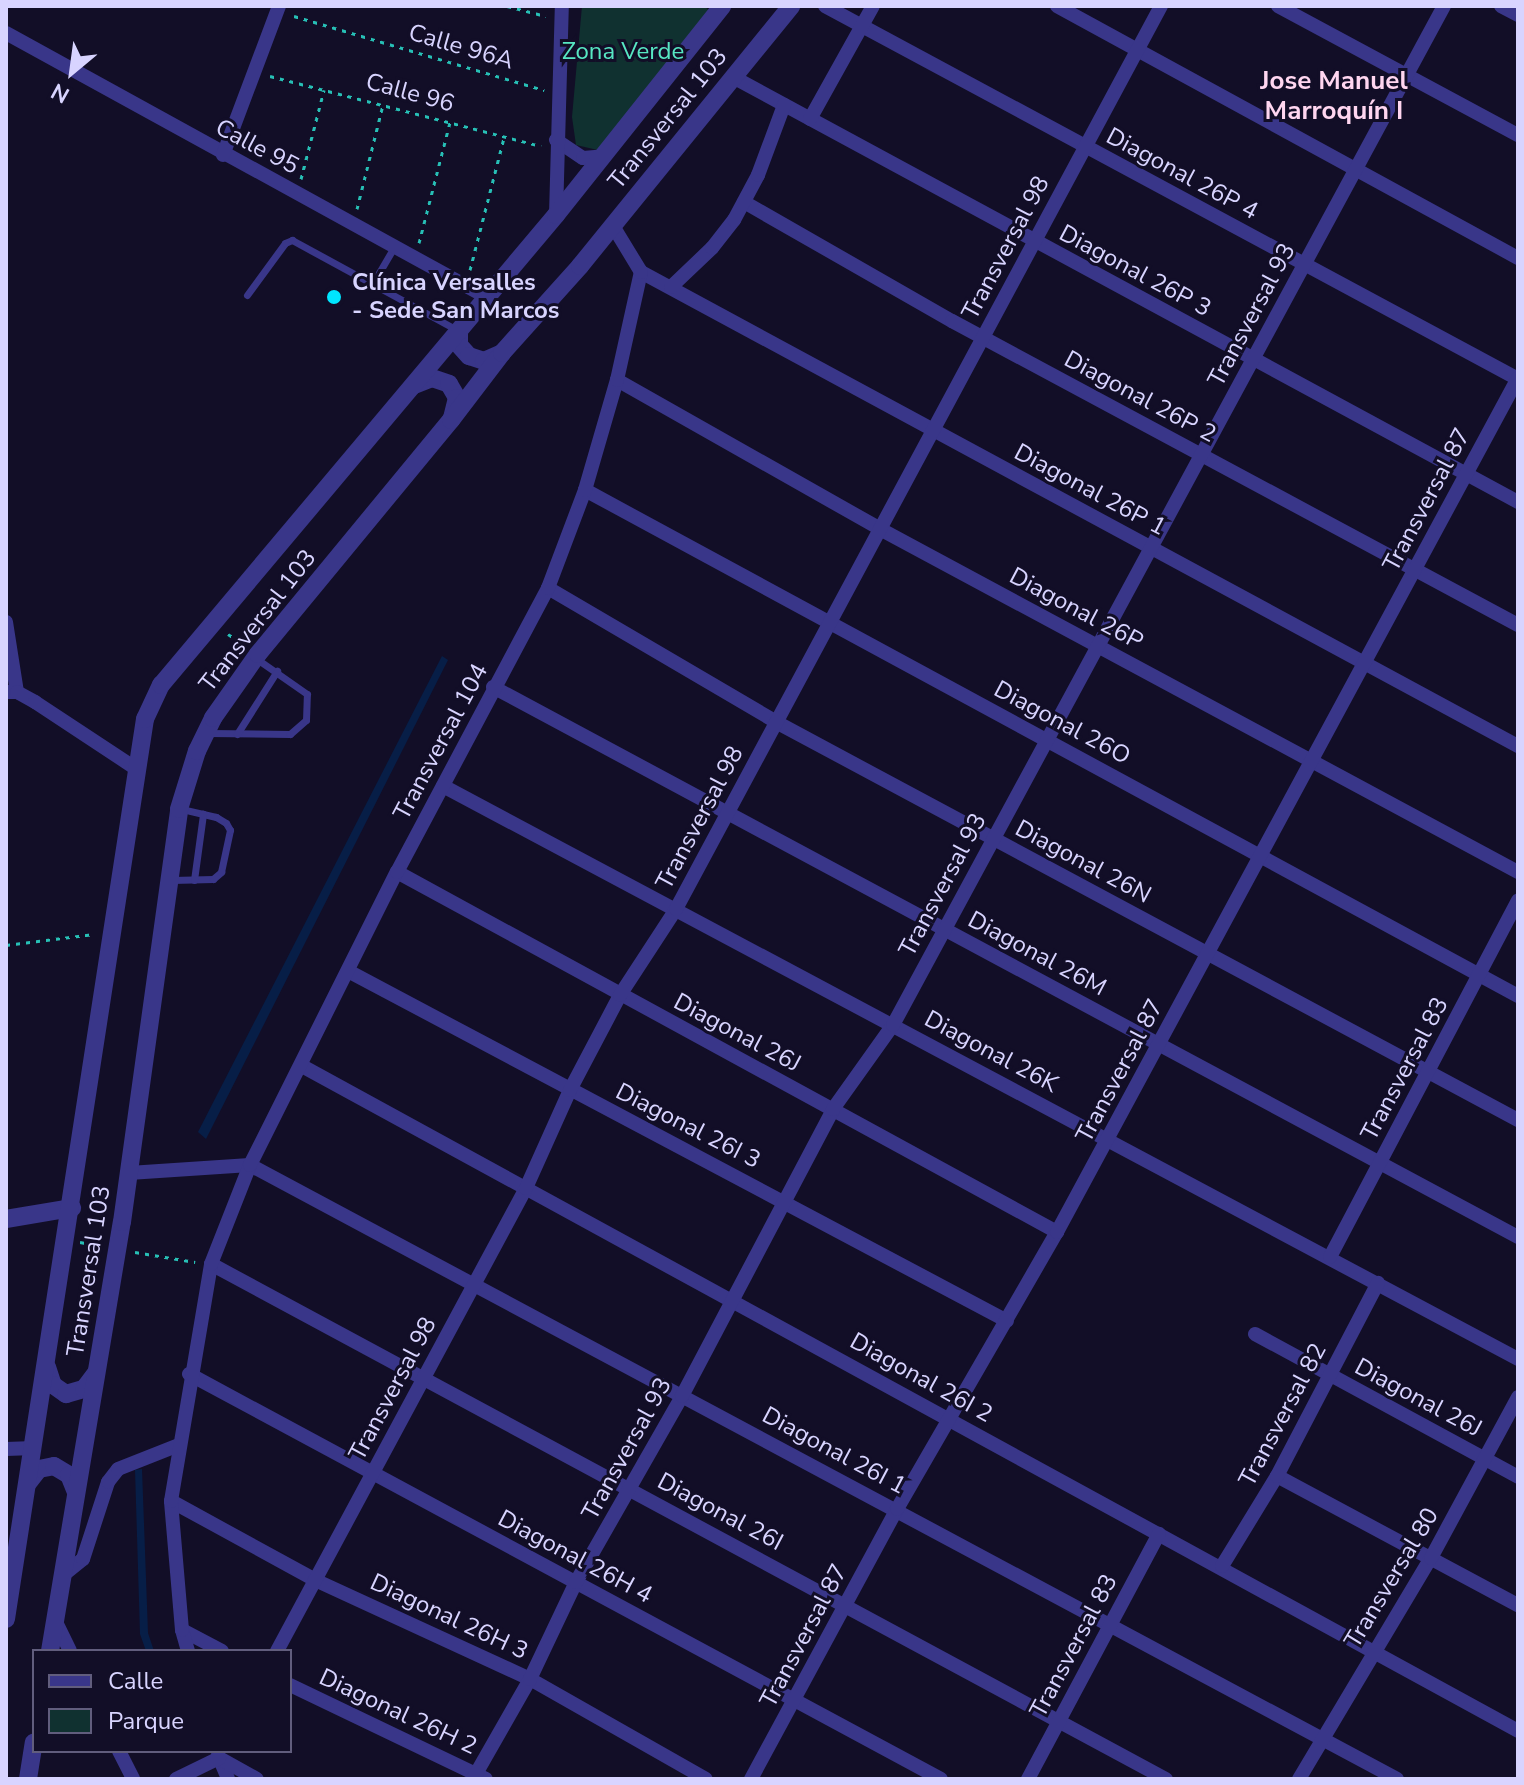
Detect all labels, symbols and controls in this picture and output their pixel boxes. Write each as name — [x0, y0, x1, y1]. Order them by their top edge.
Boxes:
street label: Calle 96A — [405, 18, 517, 76]
north arrow — [32, 32, 112, 112]
park label: Zona Verde — [562, 38, 684, 66]
street label: Transversal 103 — [602, 43, 734, 195]
district label: Jose Manuel Marroquín I — [1260, 65, 1408, 126]
street label: Calle 96 — [363, 67, 457, 119]
text: N — [46, 76, 75, 110]
street label: Calle 95 — [210, 113, 304, 181]
street label: Diagonal 26P 4 — [1101, 122, 1263, 226]
street label: Transversal 98 — [956, 171, 1056, 325]
street label: Diagonal 26P 3 — [1054, 219, 1216, 323]
street label: Transversal 93 — [1202, 238, 1302, 392]
place label: Clínica Versalles - Sede San Marcos — [352, 269, 560, 325]
marker: Clínica Versalles - Sede San Marcos — [323, 286, 345, 308]
street label: Diagonal 26P 2 — [1059, 345, 1221, 449]
street label: Transversal 87 — [1377, 423, 1477, 577]
street label: Diagonal 26P 1 — [1009, 438, 1171, 542]
street label: Transversal 103 — [193, 544, 323, 698]
street label: Diagonal 26P — [1004, 562, 1148, 656]
street label: Transversal 104 — [388, 659, 494, 825]
street label: Diagonal 26O — [989, 675, 1135, 771]
street label: Transversal 98 — [650, 741, 750, 895]
street label: Transversal 93 — [893, 808, 993, 962]
street label: Diagonal 26N — [1010, 814, 1156, 910]
street label: Diagonal 26M — [963, 906, 1111, 1002]
street label: Diagonal 26J — [669, 987, 805, 1079]
street label: Transversal 83 — [1355, 992, 1455, 1146]
street label: Transversal 87 — [1070, 994, 1170, 1148]
street label: Diagonal 26K — [919, 1005, 1063, 1099]
street label: Diagonal 26I 3 — [611, 1077, 765, 1175]
street label: Transversal 103 — [61, 1183, 117, 1359]
street label: Transversal 98 — [343, 1312, 443, 1466]
street label: Diagonal 26I 2 — [845, 1327, 997, 1429]
street label: Transversal 82 — [1233, 1338, 1333, 1492]
street label: Diagonal 26J — [1350, 1352, 1486, 1444]
street label: Transversal 93 — [576, 1373, 678, 1525]
street label: Diagonal 26I 1 — [757, 1401, 911, 1501]
street label: Diagonal 26I — [652, 1467, 788, 1557]
street label: Transversal 80 — [1339, 1503, 1445, 1653]
street label: Diagonal 26H 4 — [493, 1504, 657, 1610]
street label: Transversal 87 — [754, 1559, 854, 1713]
street label: Diagonal 26H 3 — [366, 1568, 532, 1666]
street label: Transversal 83 — [1024, 1569, 1124, 1723]
legend — [32, 1649, 292, 1753]
street label: Diagonal 26H 2 — [315, 1663, 481, 1761]
text: Calle — [108, 1665, 163, 1697]
text: Parque — [108, 1705, 184, 1737]

